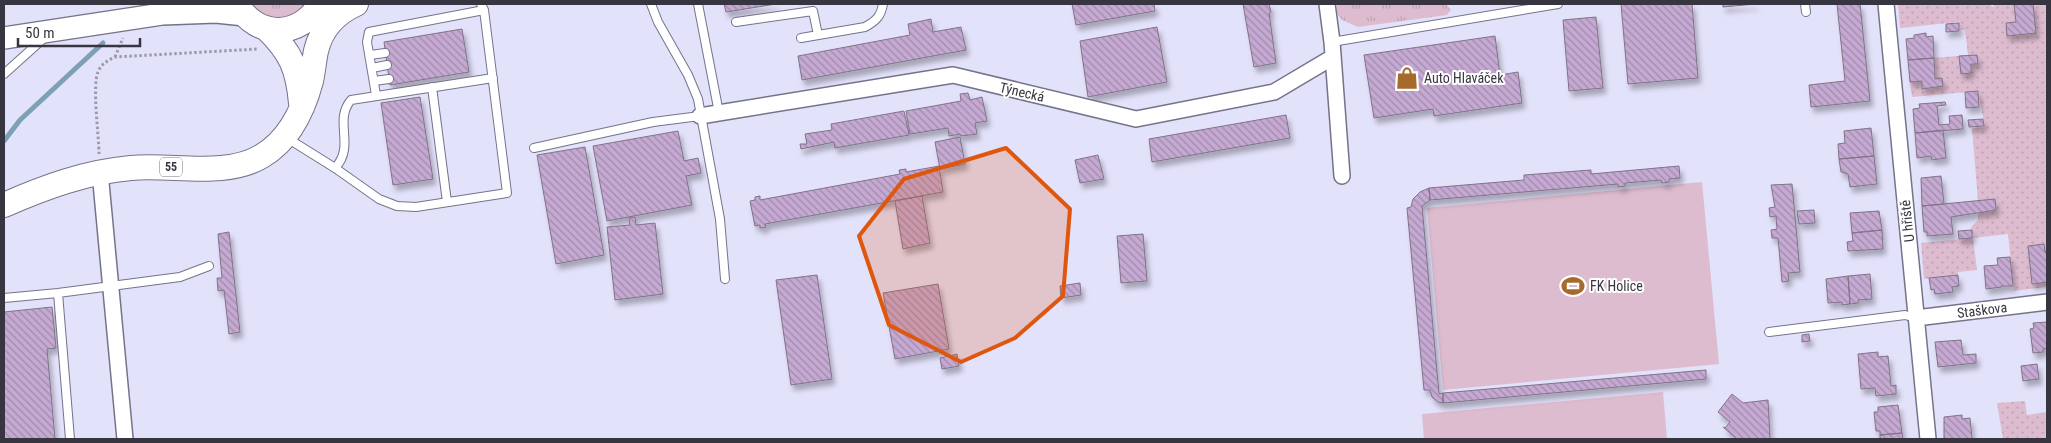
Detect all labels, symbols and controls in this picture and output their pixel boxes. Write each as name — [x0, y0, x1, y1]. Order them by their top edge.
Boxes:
scale bar — [18, 15, 140, 47]
text: 50 m — [25, 24, 55, 42]
shop icon: Auto Hlaváček — [1394, 65, 1420, 91]
place label: Auto Hlaváček — [1424, 70, 1504, 86]
street label: Týnecká — [998, 79, 1046, 105]
road number: 55 — [160, 158, 182, 176]
street label: U hřiště — [1897, 199, 1917, 243]
sports icon: FK Holice — [1560, 273, 1586, 299]
place label: FK Holice — [1590, 278, 1643, 294]
street label: Staškova — [1956, 299, 2008, 321]

